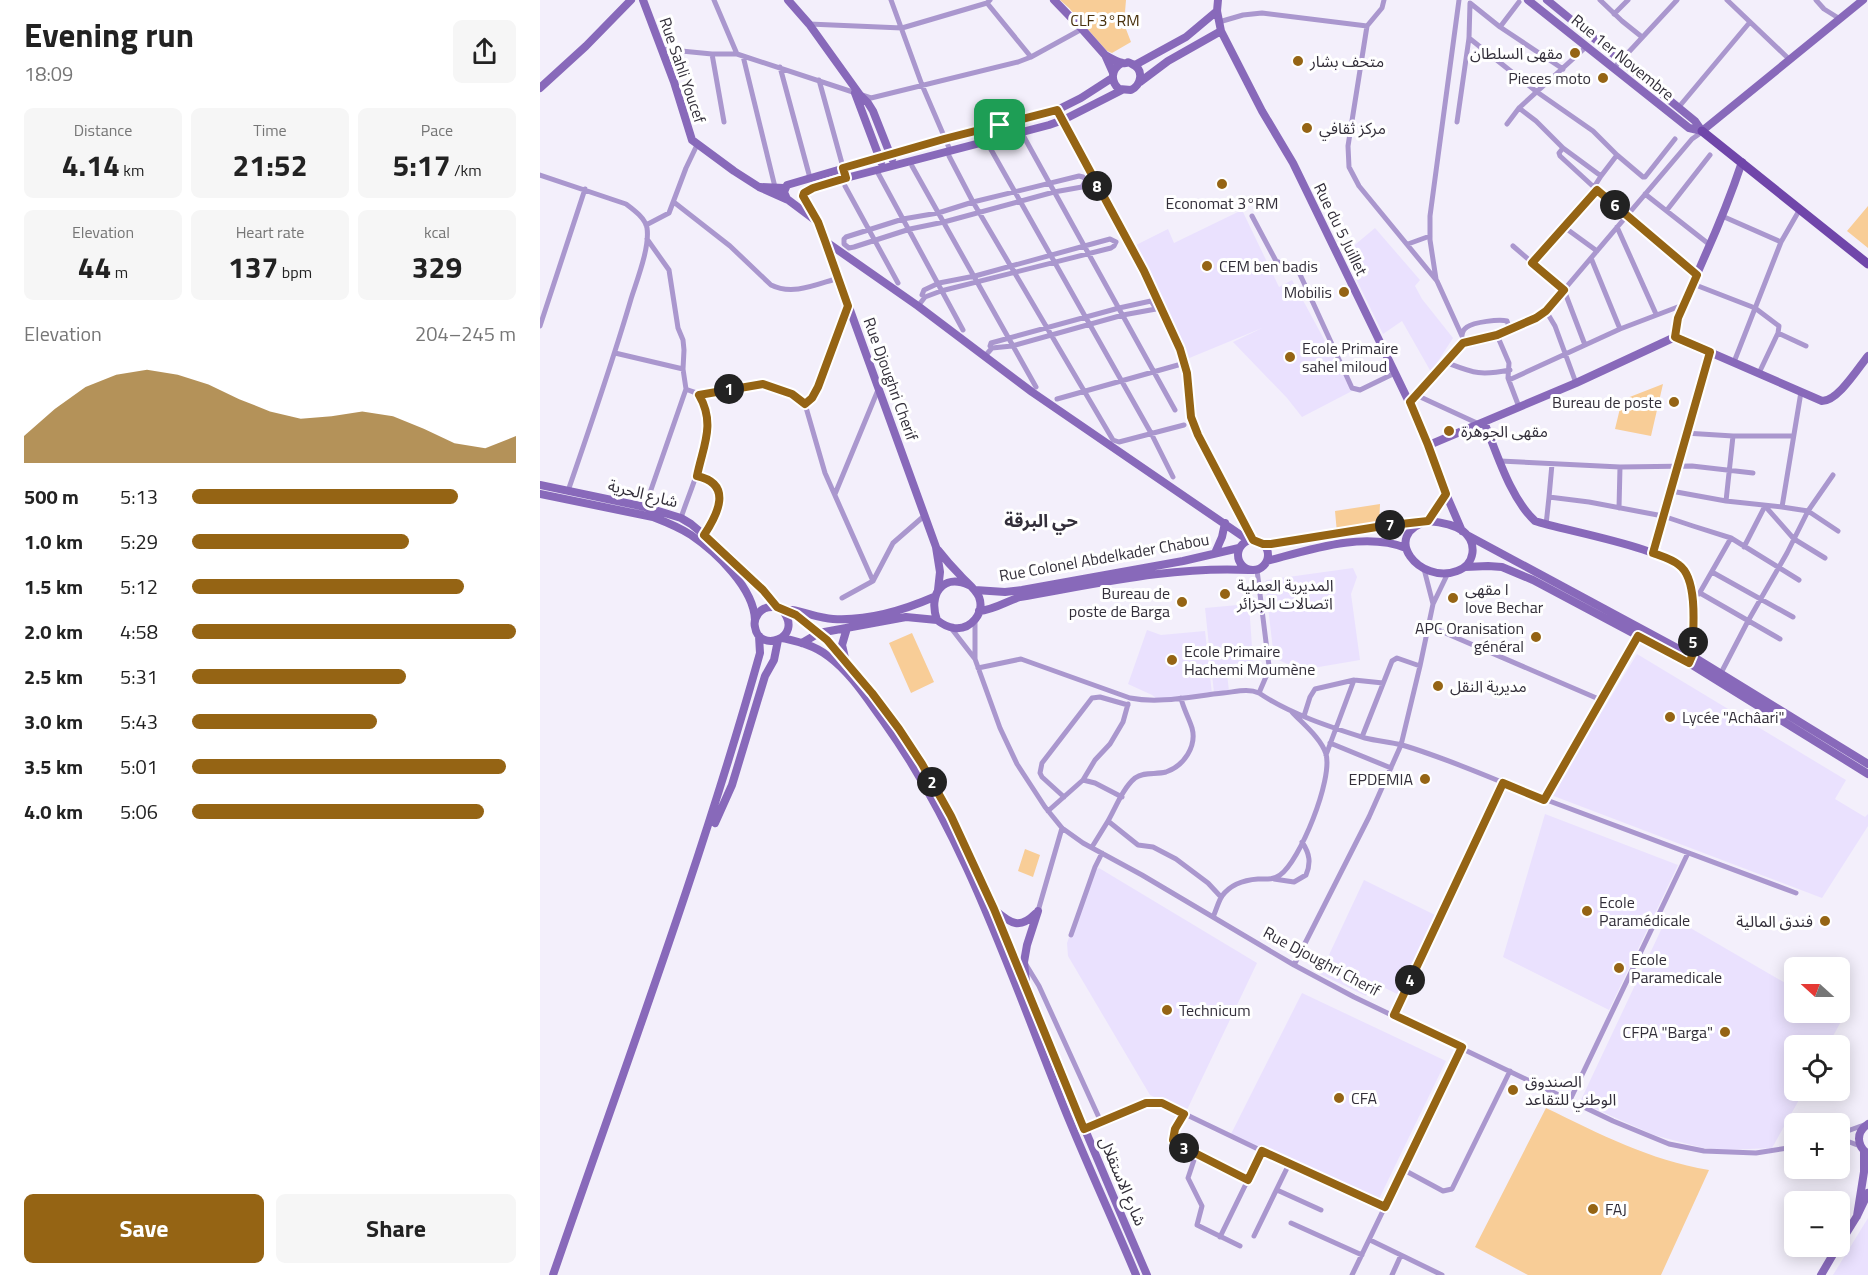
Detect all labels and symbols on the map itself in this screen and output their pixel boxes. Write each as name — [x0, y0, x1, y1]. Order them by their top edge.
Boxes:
park label: CLF 3°RM — [1070, 8, 1140, 32]
street label: Rue 1er Novembre — [1567, 8, 1679, 106]
street label: Rue Sahli Youcef — [654, 14, 713, 127]
place label: مقهى السلطان — [1470, 41, 1563, 65]
marker: مقهى السلطان — [1568, 46, 1582, 60]
place label: متحف بشار — [1309, 49, 1384, 73]
marker: متحف بشار — [1291, 54, 1305, 68]
place label: Pieces moto — [1508, 66, 1591, 90]
marker: Pieces moto — [1596, 71, 1610, 85]
pin — [974, 99, 1025, 150]
place label: مركز ثقافي — [1319, 116, 1386, 141]
marker: مركز ثقافي — [1300, 121, 1314, 135]
pin: 8 — [1082, 171, 1112, 201]
marker: Economat 3°RM — [1215, 177, 1229, 191]
street label: Rue du 5 Juillet — [1308, 179, 1374, 280]
pin: 6 — [1600, 190, 1630, 220]
place label: Economat 3°RM — [1166, 191, 1278, 215]
place label: CEM ben badis — [1219, 254, 1318, 278]
marker: CEM ben badis — [1200, 259, 1214, 273]
place label: Mobilis — [1284, 280, 1332, 304]
marker: Mobilis — [1337, 285, 1351, 299]
street label: Rue Djoughri Cherif — [858, 314, 925, 445]
place label: Ecole Primaire sahel miloud — [1302, 336, 1398, 378]
marker: Ecole Primaire sahel miloud — [1283, 350, 1297, 364]
pin: 1 — [714, 374, 744, 404]
place label: Bureau de poste — [1552, 390, 1662, 414]
marker: Bureau de poste — [1667, 395, 1681, 409]
place label: مقهى الجوهرة — [1461, 419, 1548, 443]
marker: مقهى الجوهرة — [1442, 424, 1456, 438]
street label: شارع الحرية — [605, 473, 680, 514]
district label: حي البرقة — [1004, 507, 1078, 535]
pin: 7 — [1375, 510, 1405, 540]
street label: Rue Colonel Abdelkader Chabou — [997, 527, 1211, 587]
place label: المديرية العملية اتصالات الجزائر — [1236, 573, 1334, 615]
place label: مقهى I love Bechar — [1465, 577, 1544, 619]
place label: Bureau de poste de Barga — [1069, 581, 1170, 623]
marker: المديرية العملية اتصالات الجزائر — [1218, 587, 1232, 601]
marker: مقهى I love Bechar — [1446, 591, 1460, 605]
marker: Bureau de poste de Barga — [1175, 595, 1189, 609]
place label: APC Oranisation général — [1415, 616, 1524, 658]
pin: 5 — [1678, 627, 1708, 657]
marker: APC Oranisation général — [1529, 630, 1543, 644]
place label: Ecole Primaire Hachemi Moumène — [1184, 639, 1315, 681]
marker: Ecole Primaire Hachemi Moumène — [1165, 653, 1179, 667]
place label: مديرية النقل — [1450, 674, 1527, 698]
marker: مديرية النقل — [1431, 679, 1445, 693]
place label: Lycée "Achâari" — [1682, 705, 1784, 729]
marker: Lycée "Achâari" — [1663, 710, 1677, 724]
pin: 2 — [917, 767, 947, 797]
place label: EPDEMIA — [1349, 767, 1413, 791]
marker: EPDEMIA — [1418, 772, 1432, 786]
place label: Ecole Paramédicale — [1599, 890, 1690, 932]
marker: Ecole Paramédicale — [1580, 904, 1594, 918]
place label: فندق المالية — [1736, 909, 1813, 933]
marker: فندق المالية — [1818, 914, 1832, 928]
street label: Rue Djoughri Cherif — [1259, 920, 1386, 1002]
place label: Ecole Paramedicale — [1631, 947, 1722, 989]
north arrow — [1784, 957, 1850, 1023]
marker: Ecole Paramedicale — [1612, 961, 1626, 975]
pin: 4 — [1395, 965, 1425, 995]
place label: Technicum — [1179, 998, 1251, 1022]
marker: Technicum — [1160, 1003, 1174, 1017]
place label: CFPA "Barga" — [1622, 1020, 1713, 1044]
marker: CFPA "Barga" — [1718, 1025, 1732, 1039]
place label: الصندوق الوطني للتقاعد — [1525, 1069, 1616, 1112]
marker: الصندوق الوطني للتقاعد — [1506, 1083, 1520, 1097]
place label: CFA — [1351, 1086, 1378, 1110]
marker: CFA — [1332, 1091, 1346, 1105]
street label: شارع الاستقلال — [1092, 1133, 1153, 1230]
pin: 3 — [1169, 1133, 1199, 1163]
place label: FAJ — [1605, 1197, 1627, 1221]
marker: FAJ — [1586, 1202, 1600, 1216]

